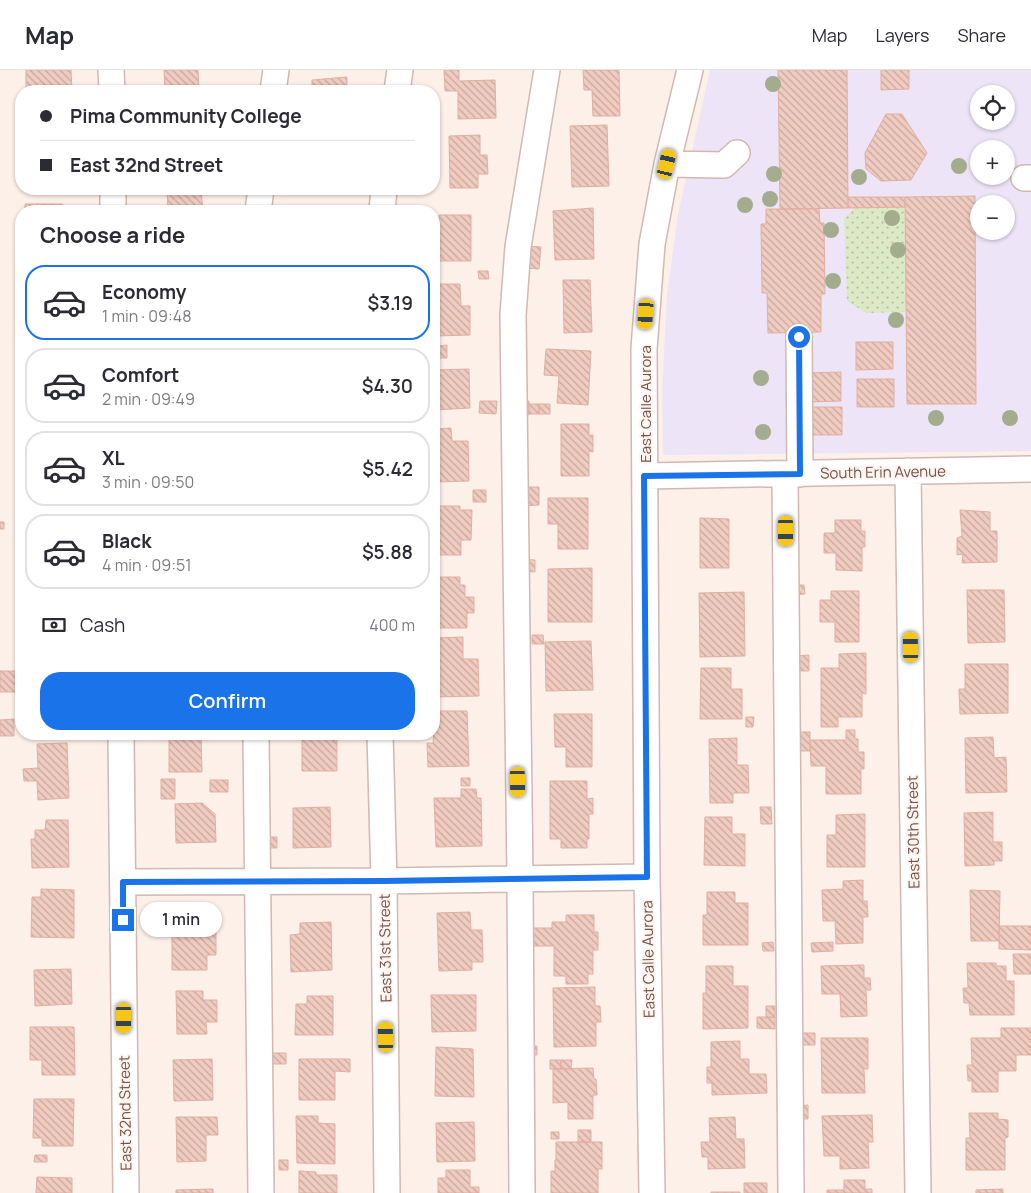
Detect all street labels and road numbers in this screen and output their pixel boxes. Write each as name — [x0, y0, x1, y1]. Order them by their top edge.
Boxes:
street label: East Calle Aurora — [635, 345, 656, 463]
street label: South Erin Avenue — [820, 460, 946, 484]
street label: East 30th Street — [902, 775, 924, 889]
street label: East 31st Street — [374, 893, 396, 1003]
street label: East Calle Aurora — [636, 900, 660, 1018]
street label: East 32nd Street — [113, 1055, 137, 1171]

